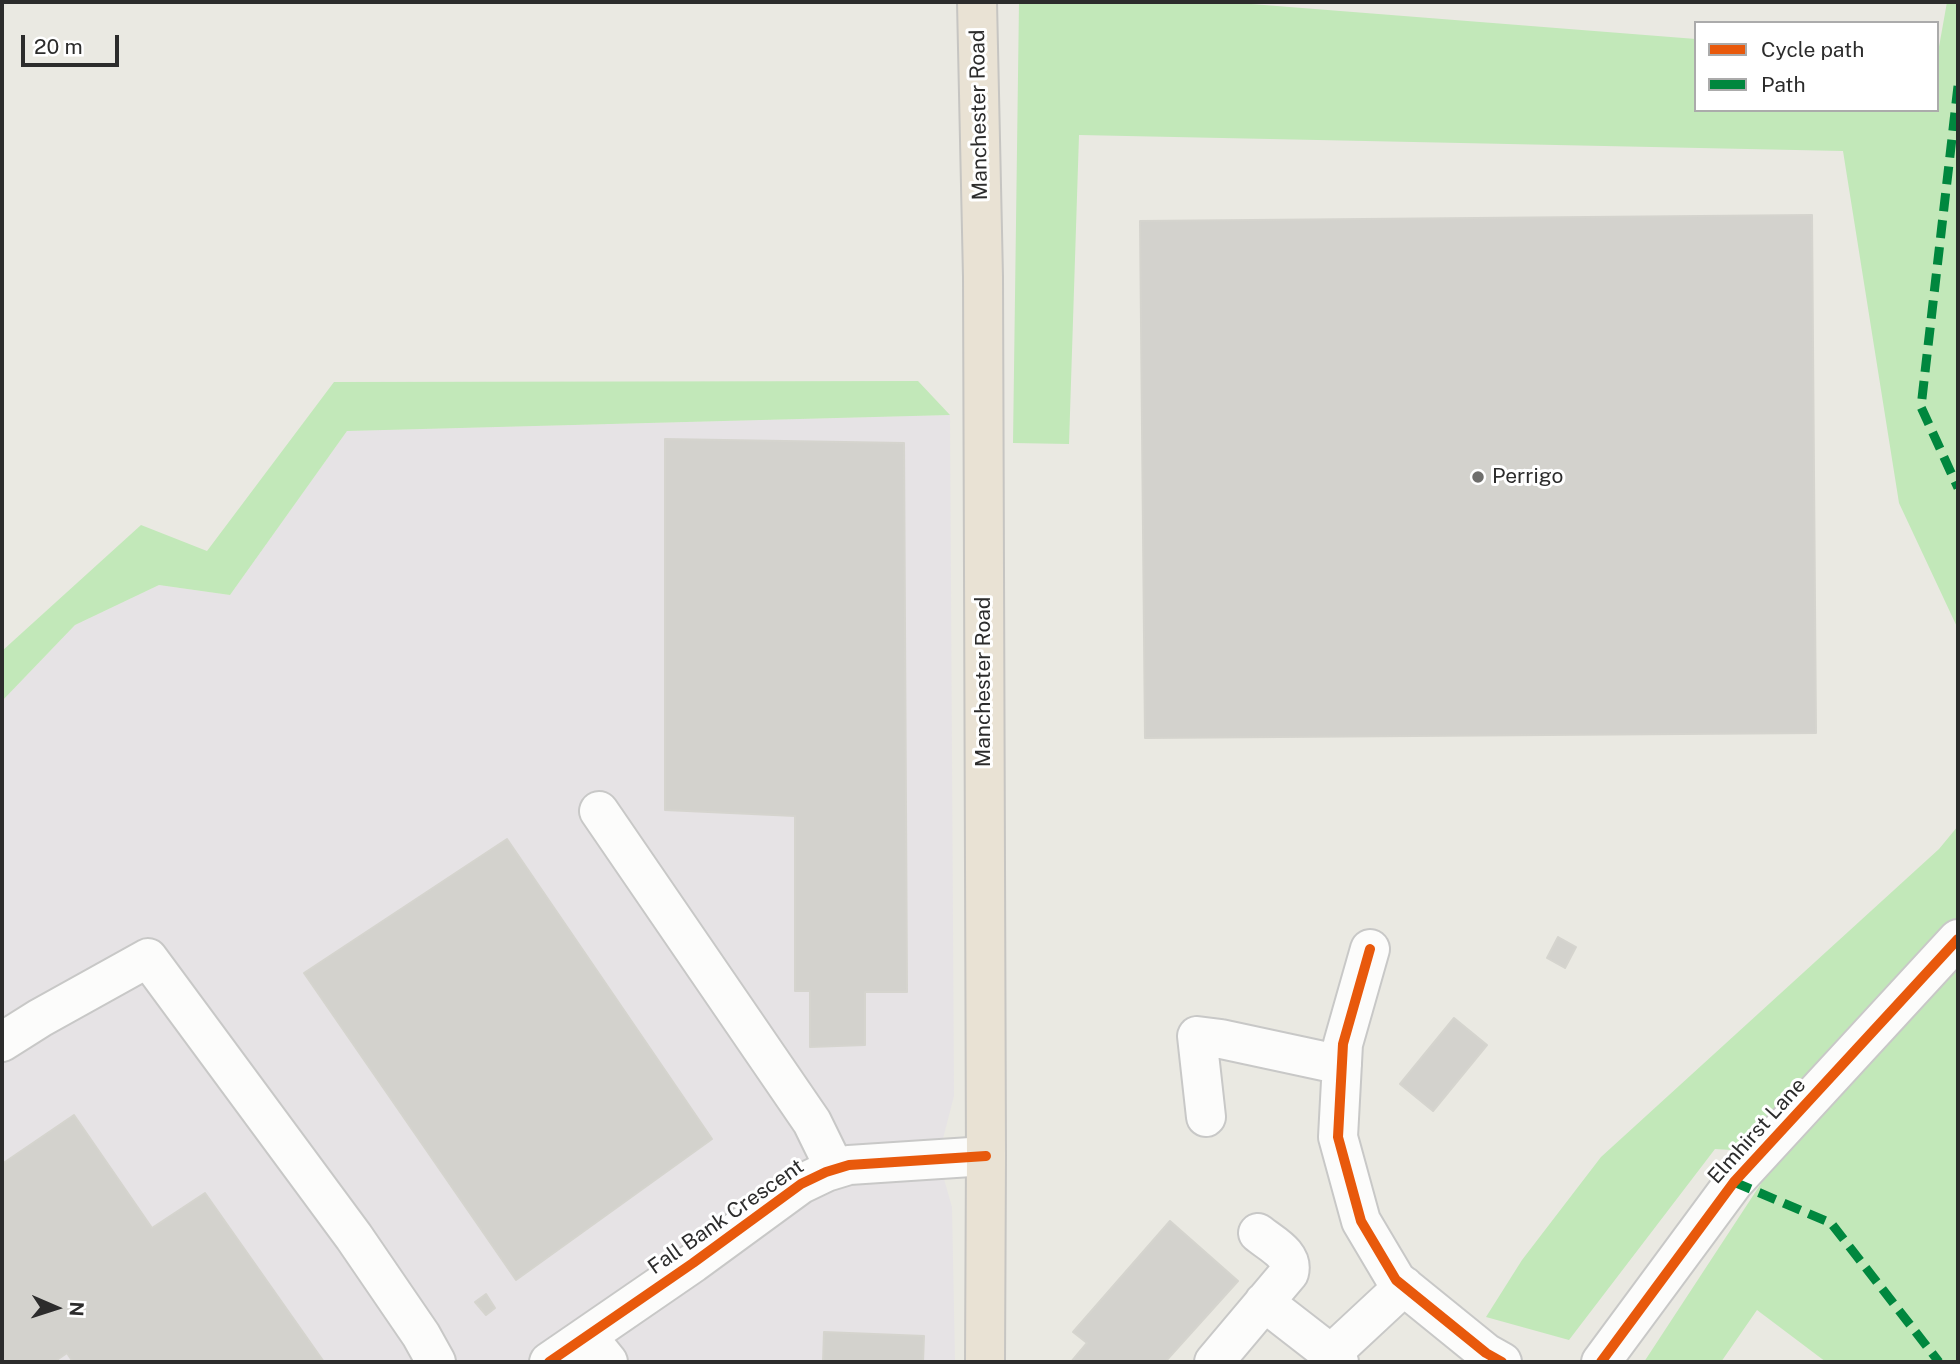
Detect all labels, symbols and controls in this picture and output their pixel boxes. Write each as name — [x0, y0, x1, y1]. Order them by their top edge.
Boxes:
scale bar — [24, 21, 122, 65]
legend — [1694, 21, 1939, 112]
street label: Manchester Road — [965, 29, 993, 201]
text: 20 m — [34, 34, 83, 59]
text: Cycle path — [1761, 37, 1864, 62]
text: Path — [1761, 72, 1806, 97]
place label: Perrigo — [1492, 464, 1563, 490]
marker: Perrigo — [1470, 469, 1486, 485]
street label: Manchester Road — [971, 597, 997, 767]
street label: Elmhirst Lane — [1703, 1073, 1811, 1189]
street label: Fall Bank Crescent — [643, 1154, 809, 1280]
north arrow — [21, 1273, 91, 1343]
text: N — [66, 1301, 88, 1317]

